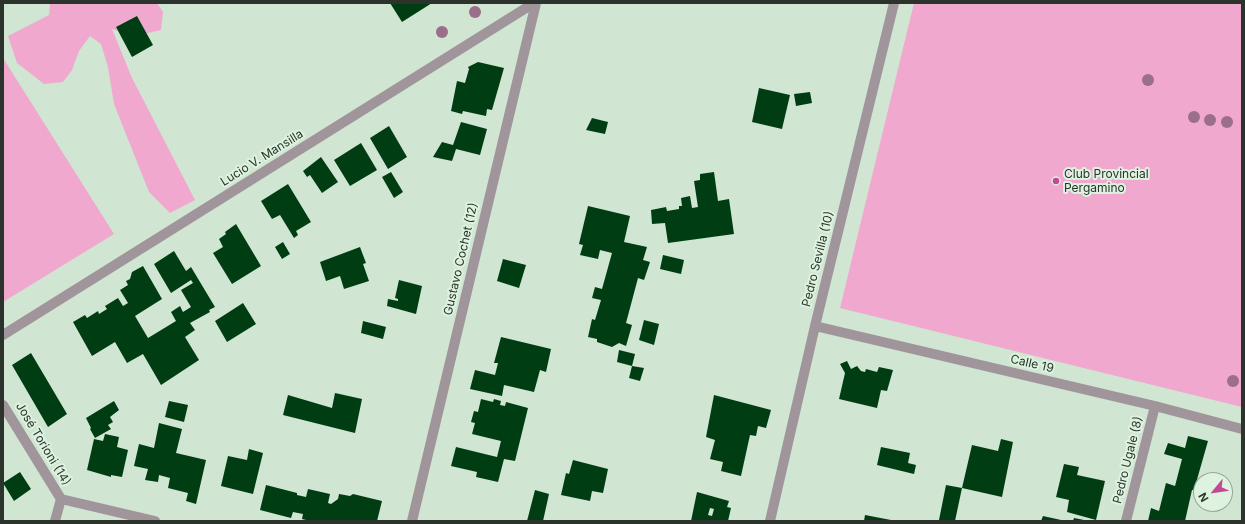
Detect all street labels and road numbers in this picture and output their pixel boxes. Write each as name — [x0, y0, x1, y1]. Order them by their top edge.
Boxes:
street label: Lucio V. Mansilla — [218, 127, 306, 189]
street label: Gustavo Cochet (12) — [441, 201, 481, 317]
street label: Pedro Sevilla (10) — [799, 210, 837, 308]
street label: Calle 19 — [1009, 352, 1055, 376]
street label: José Torioni (14) — [13, 400, 73, 488]
street label: Pedro Ugale (8) — [1110, 415, 1146, 505]

